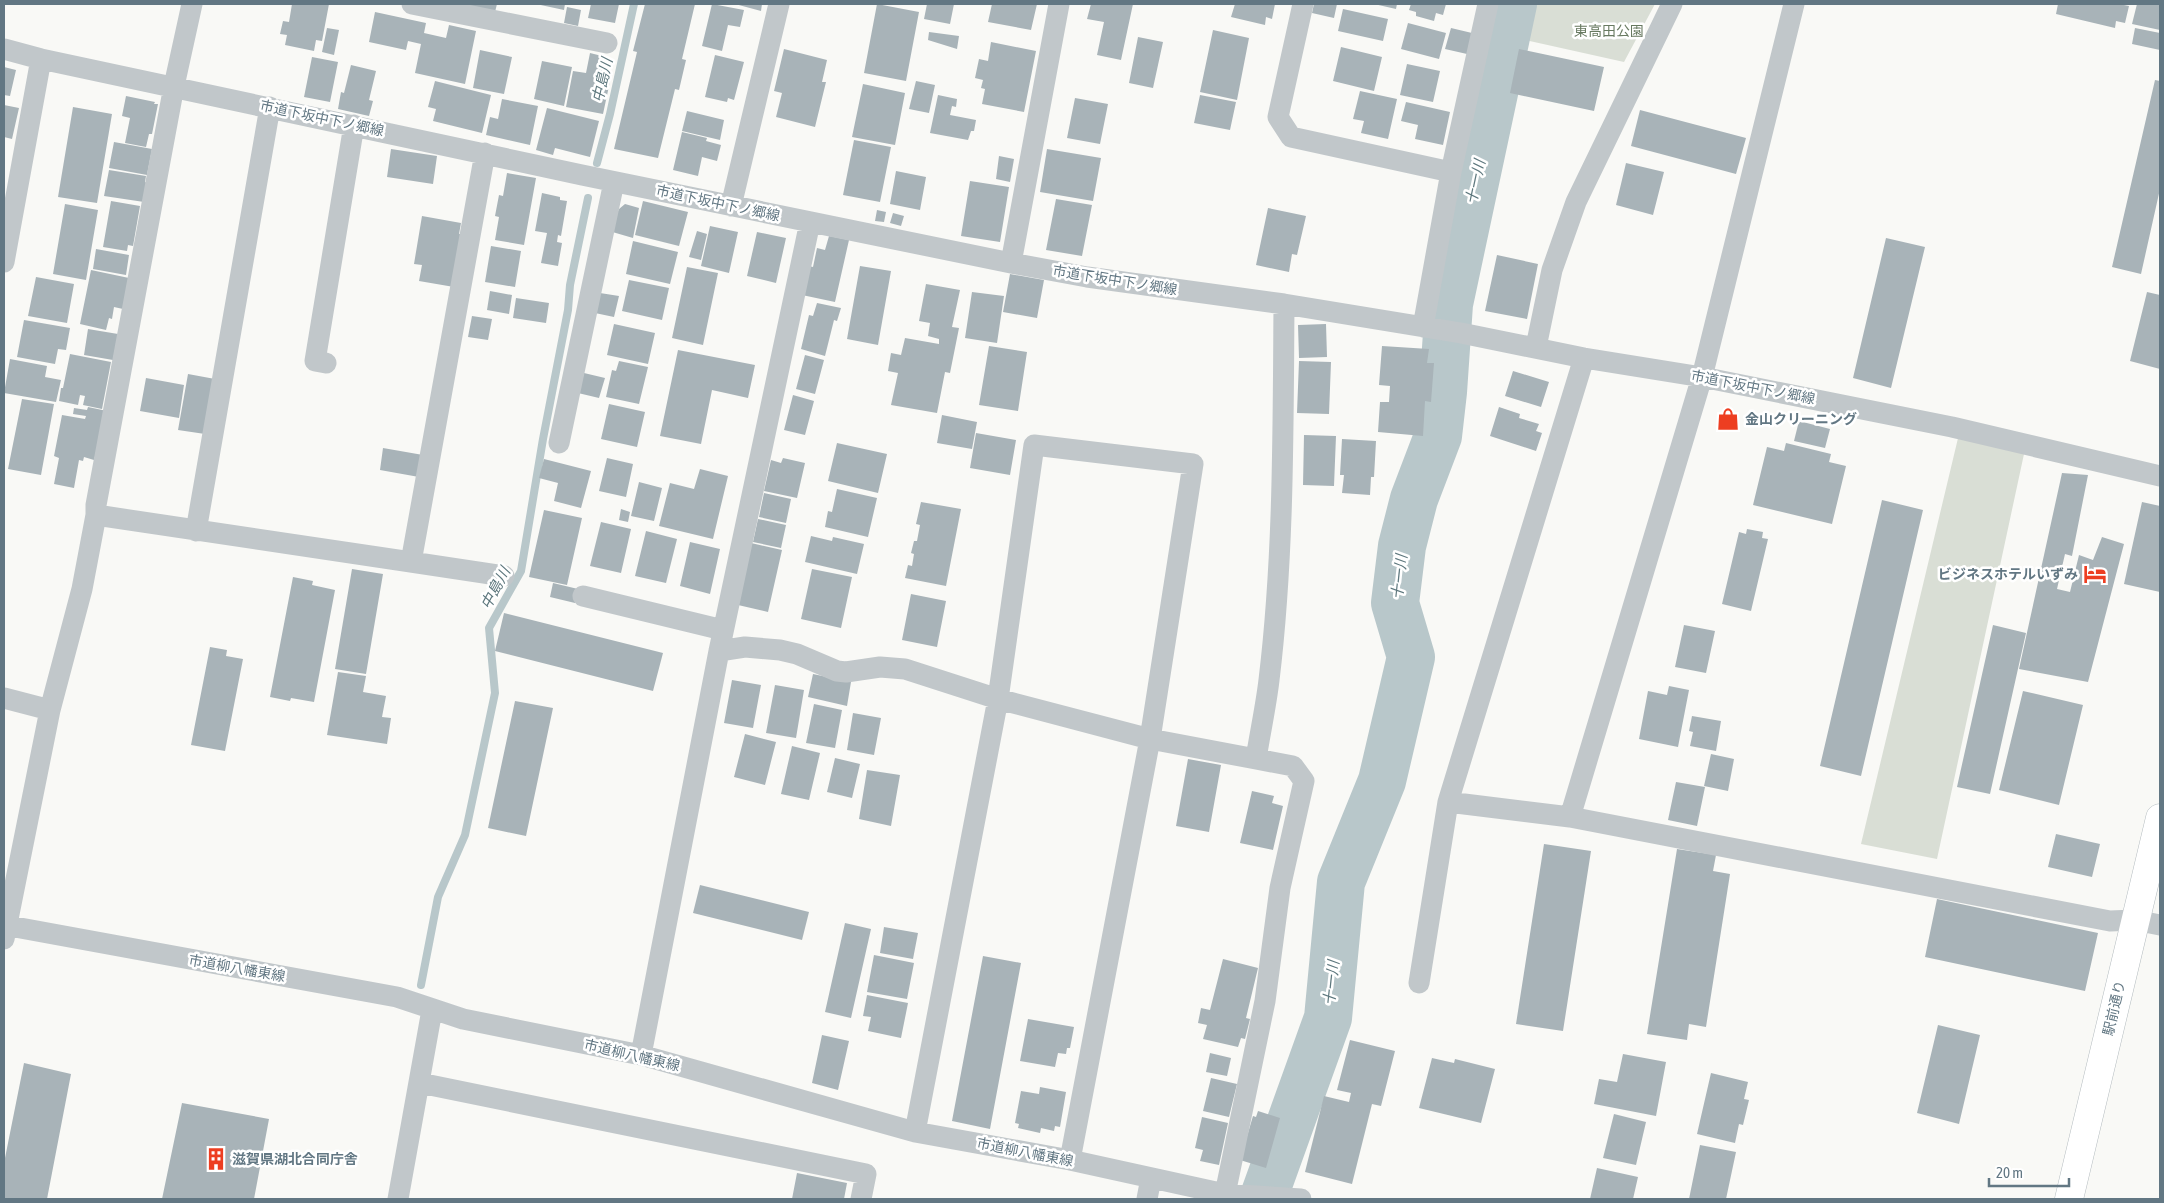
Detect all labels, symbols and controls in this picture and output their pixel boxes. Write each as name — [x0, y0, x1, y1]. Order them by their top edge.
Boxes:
park label: 東高田公園 — [1574, 23, 1644, 39]
water label: 中島川 — [589, 54, 616, 104]
street label: 市道下坂中下ノ郷線 — [259, 97, 385, 139]
water label: 十一川 — [1462, 156, 1488, 206]
street label: 市道下坂中下ノ郷線 — [655, 182, 781, 224]
street label: 市道下坂中下ノ郷線 — [1052, 262, 1178, 298]
street label: 市道下坂中下ノ郷線 — [1690, 367, 1816, 407]
shop icon: 金山クリーニング — [1715, 406, 1741, 432]
place label: 金山クリーニング — [1745, 411, 1857, 427]
water label: 十一川 — [1388, 552, 1410, 600]
hotel icon: ビジネスホテルいずみ — [2082, 561, 2108, 587]
water label: 中島川 — [477, 562, 514, 612]
place label: ビジネスホテルいずみ — [1938, 566, 2078, 582]
street label: 市道柳八幡東線 — [187, 952, 287, 984]
water label: 十一川 — [1320, 958, 1342, 1006]
street label: 駅前通り — [2100, 979, 2128, 1037]
street label: 市道柳八幡東線 — [582, 1036, 682, 1074]
street label: 市道柳八幡東線 — [975, 1135, 1075, 1169]
building icon: 滋賀県湖北合同庁舎 — [203, 1146, 229, 1172]
place label: 滋賀県湖北合同庁舎 — [232, 1151, 358, 1167]
scale bar — [1989, 1156, 2069, 1188]
text: 20 m — [1996, 1164, 2023, 1181]

